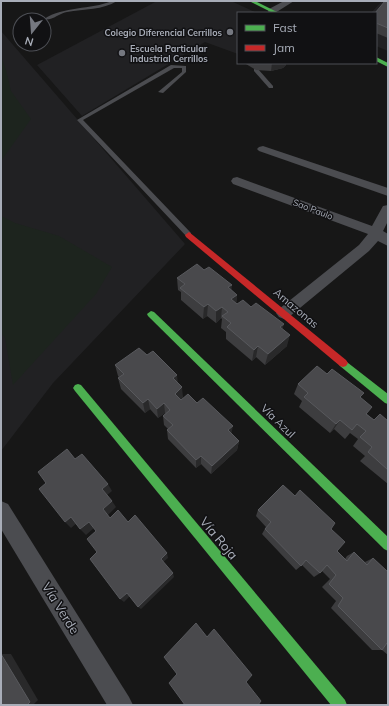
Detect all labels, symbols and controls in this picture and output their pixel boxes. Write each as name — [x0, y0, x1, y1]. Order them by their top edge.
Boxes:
north arrow — [12, 12, 52, 52]
legend — [237, 12, 377, 64]
text: Fast — [273, 20, 297, 35]
place label: Colegio Diferencial Cerrillos — [105, 27, 222, 38]
marker: Colegio Diferencial Cerrillos — [225, 27, 235, 37]
text: N — [23, 34, 35, 49]
text: Jam — [273, 40, 295, 55]
place label: Escuela Particular Industrial Cerrillos — [130, 43, 208, 64]
marker: Escuela Particular Industrial Cerrillos — [117, 48, 127, 58]
street label: Sao Paulo — [291, 196, 335, 222]
street label: Amazonas — [271, 285, 321, 331]
street label: Vía Azul — [258, 401, 298, 441]
street label: Vía Roja — [197, 514, 241, 562]
street label: Vía Verde — [39, 579, 83, 637]

